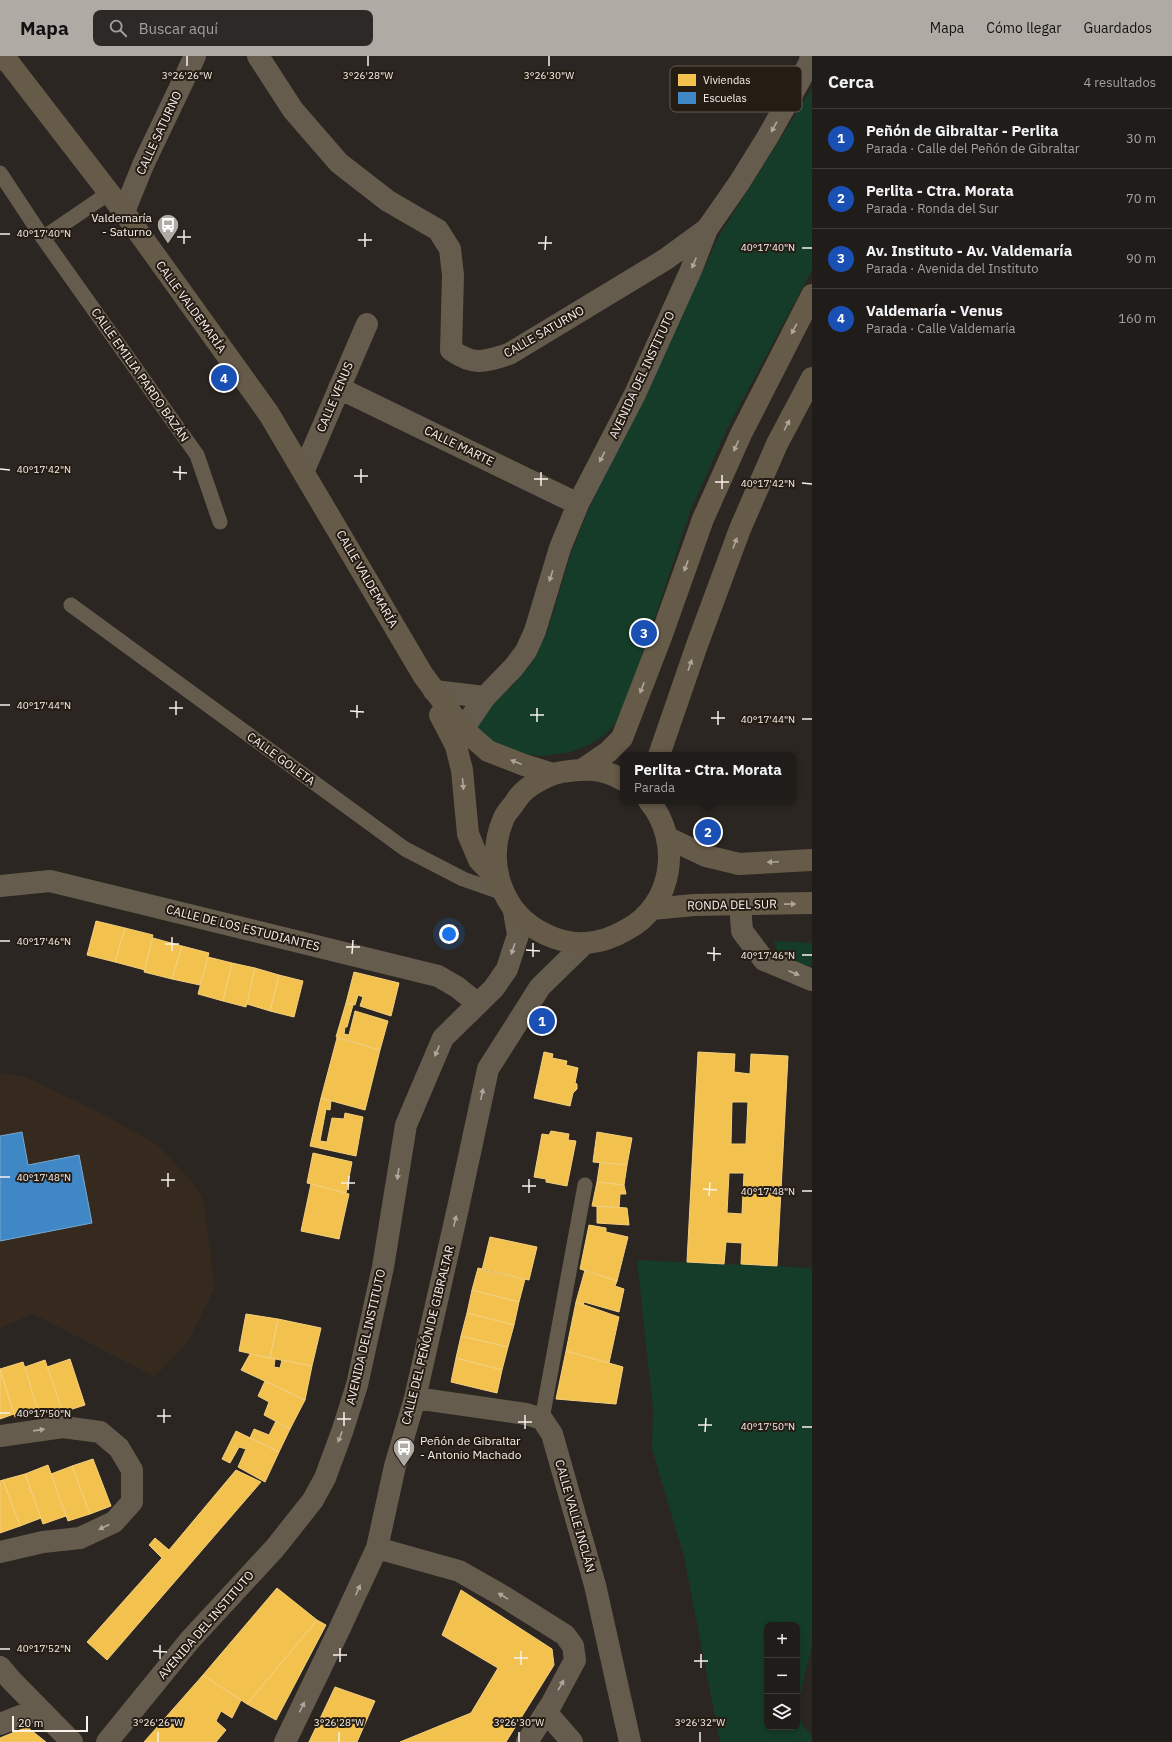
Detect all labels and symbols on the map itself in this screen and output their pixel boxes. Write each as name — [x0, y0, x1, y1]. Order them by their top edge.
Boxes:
legend — [670, 66, 802, 112]
text: 3°26'26"W — [162, 69, 212, 82]
text: 3°26'28"W — [343, 69, 393, 82]
text: 3°26'30"W — [524, 69, 574, 82]
text: Viviendas — [703, 73, 751, 87]
street label: CALLE SATURNO — [133, 89, 184, 177]
text: Escuelas — [703, 91, 747, 105]
one-way arrow — [770, 122, 777, 133]
place label: Valdemaría - Saturno — [91, 210, 153, 239]
bus stop icon: Valdemaría - Saturno — [155, 212, 181, 245]
text: 40°17'40"N — [17, 227, 71, 240]
text: 40°17'40"N — [741, 241, 795, 254]
one-way arrow — [690, 257, 696, 269]
street label: CALLE VALDEMARÍA — [153, 258, 230, 356]
street label: CALLE SATURNO — [501, 302, 587, 361]
street label: CALLE EMILIA PARDO BAZÁN — [88, 305, 192, 445]
street label: AVENIDA DEL INSTITUTO — [605, 309, 678, 441]
one-way arrow — [791, 324, 797, 335]
street label: CALLE VENUS — [313, 359, 356, 434]
pin: 4 — [211, 363, 237, 393]
one-way arrow — [784, 419, 791, 430]
street label: CALLE MARTE — [422, 422, 497, 469]
one-way arrow — [733, 440, 739, 451]
one-way arrow — [599, 451, 606, 462]
text: 40°17'42"N — [17, 463, 71, 476]
text: 40°17'42"N — [741, 477, 795, 490]
street label: CALLE VALDEMARÍA — [333, 527, 402, 630]
one-way arrow — [732, 537, 738, 549]
one-way arrow — [683, 560, 689, 572]
one-way arrow — [548, 570, 554, 582]
pin: 3 — [631, 618, 657, 648]
one-way arrow — [687, 659, 693, 671]
one-way arrow — [638, 682, 644, 694]
text: 40°17'44"N — [17, 699, 71, 712]
text: 40°17'44"N — [741, 713, 795, 726]
street label: CALLE GOLETA — [244, 729, 319, 789]
one-way arrow — [509, 758, 521, 764]
one-way arrow — [460, 778, 467, 790]
pin: 2 — [695, 817, 721, 847]
one-way arrow — [767, 858, 779, 865]
street label: RONDA DEL SUR — [687, 896, 777, 913]
street label: CALLE DE LOS ESTUDIANTES — [165, 901, 321, 954]
one-way arrow — [784, 901, 797, 907]
your location — [439, 924, 459, 944]
text: 40°17'46"N — [17, 935, 71, 948]
one-way arrow — [510, 943, 516, 955]
text: 40°17'46"N — [741, 949, 795, 962]
one-way arrow — [789, 970, 800, 976]
pin: 1 — [529, 1006, 555, 1036]
one-way arrow — [434, 1045, 441, 1057]
one-way arrow — [480, 1088, 486, 1100]
one-way arrow — [395, 1168, 401, 1180]
text: 40°17'48"N — [17, 1171, 71, 1184]
text: 40°17'48"N — [741, 1185, 795, 1198]
one-way arrow — [453, 1215, 459, 1227]
street label: CALLE DEL PEÑÓN DE GIBRALTAR — [398, 1243, 457, 1426]
street label: AVENIDA DEL INSTITUTO — [343, 1268, 388, 1406]
text: 40°17'50"N — [17, 1407, 71, 1420]
text: 40°17'50"N — [741, 1420, 795, 1433]
one-way arrow — [32, 1427, 45, 1433]
one-way arrow — [337, 1432, 343, 1444]
place label: Peñón de Gibraltar - Antonio Machado — [420, 1433, 522, 1462]
bus stop icon: Peñón de Gibraltar - Antonio Machado — [391, 1435, 417, 1468]
street label: CALLE VALLE INCLÁN — [552, 1458, 599, 1574]
one-way arrow — [98, 1524, 109, 1530]
street label: AVENIDA DEL INSTITUTO — [154, 1567, 257, 1682]
one-way arrow — [355, 1584, 361, 1595]
one-way arrow — [497, 1592, 509, 1599]
text: 40°17'52"N — [17, 1642, 71, 1655]
one-way arrow — [558, 1679, 565, 1691]
one-way arrow — [299, 1701, 305, 1713]
scale bar — [12, 1714, 88, 1733]
text: 3°26'26"W — [133, 1716, 183, 1729]
text: 3°26'28"W — [314, 1716, 364, 1729]
text: 3°26'30"W — [494, 1716, 544, 1729]
text: 3°26'32"W — [675, 1716, 725, 1729]

